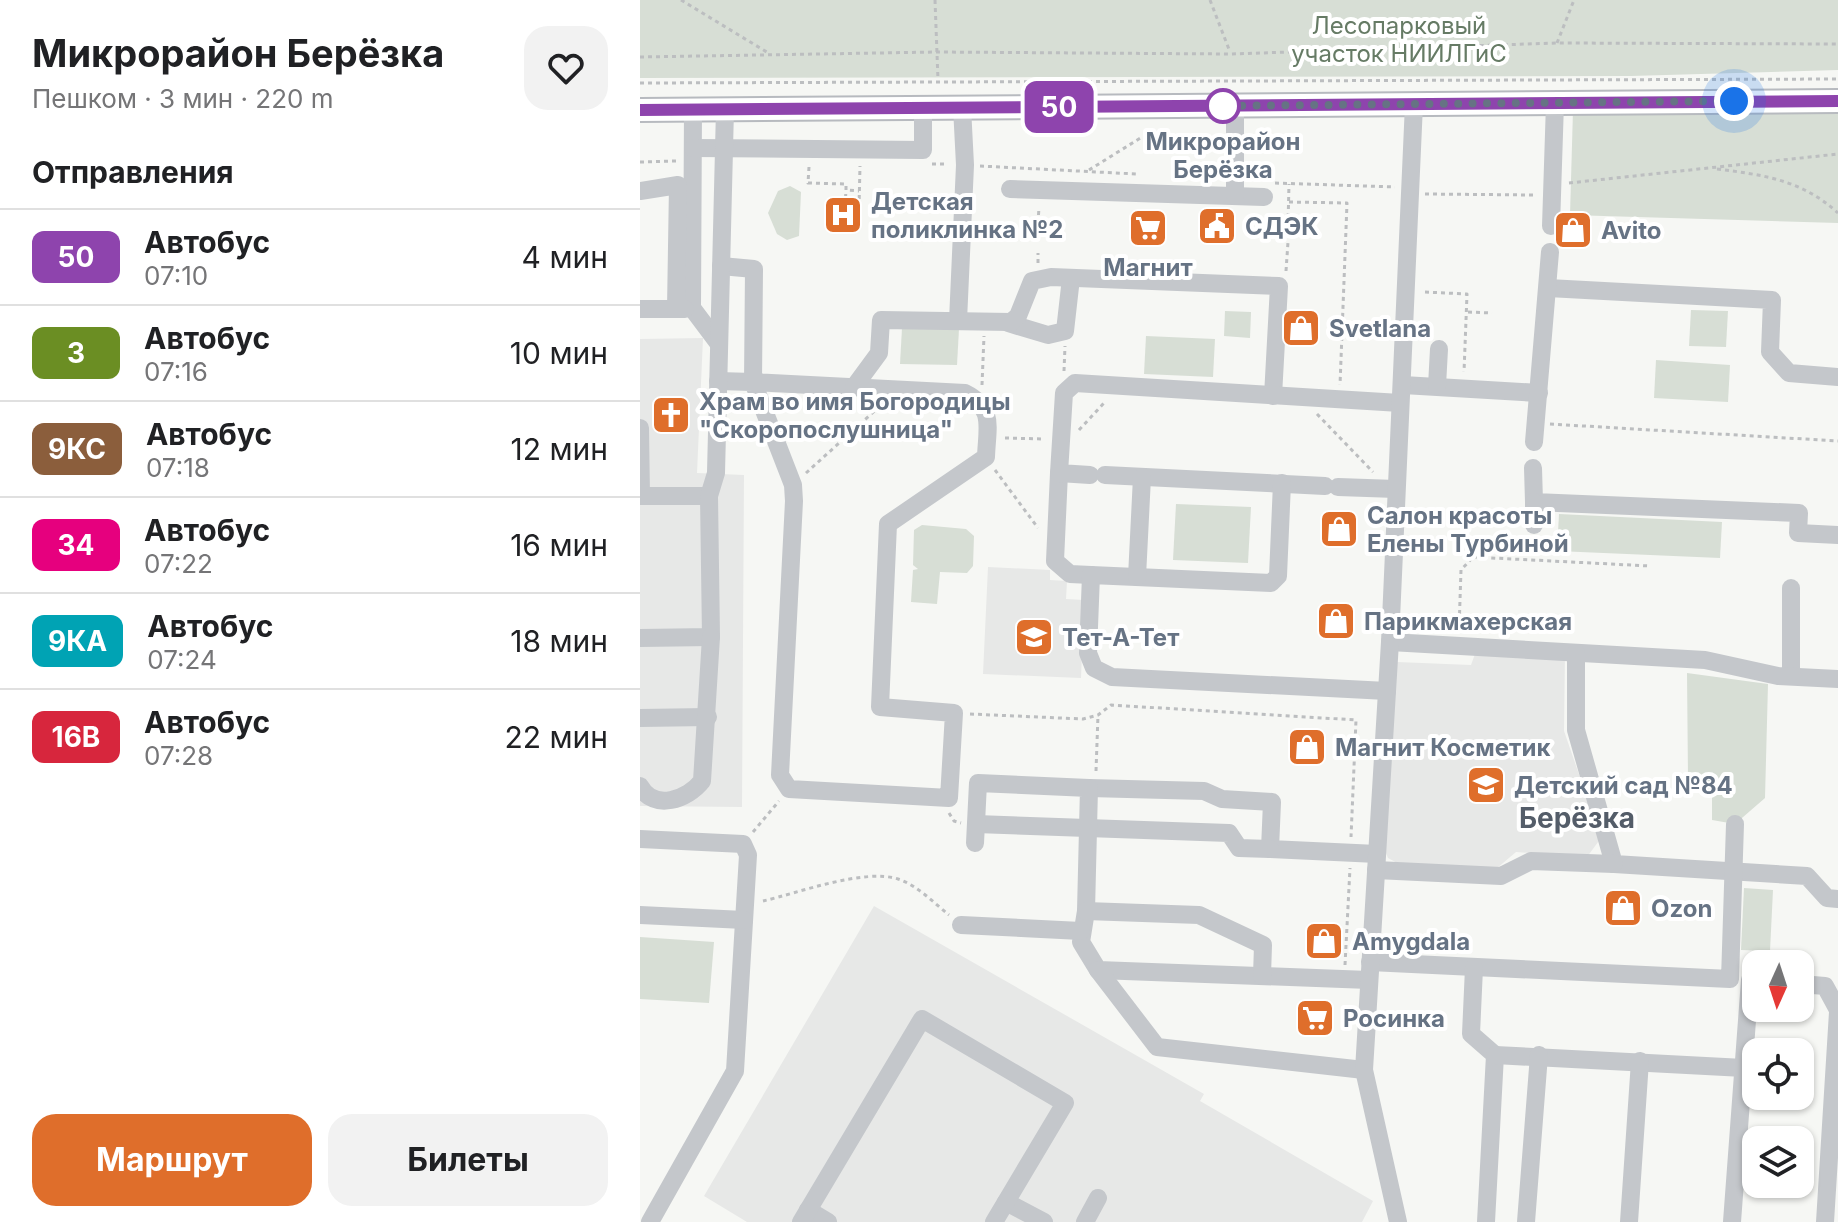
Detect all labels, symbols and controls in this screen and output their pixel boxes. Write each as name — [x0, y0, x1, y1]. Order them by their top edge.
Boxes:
park label: Лесопарковый участок НИИЛГиС — [1291, 11, 1507, 68]
button: heart — [524, 26, 608, 110]
text: Микрорайон Берёзка — [32, 30, 444, 76]
line badge: 50 — [1023, 81, 1095, 133]
your location — [1714, 81, 1754, 121]
text: Пешком · 3 мин · 220 m — [32, 83, 334, 114]
marker: Микрорайон Берёзка — [1206, 89, 1240, 123]
text: 50 — [1041, 90, 1077, 124]
place label: Микрорайон Берёзка — [1145, 127, 1301, 184]
text: Отправления — [32, 154, 234, 190]
place label: Детская поликлинка №2 — [871, 187, 1063, 244]
hospital icon: Детская поликлинка №2 — [822, 194, 864, 236]
public building icon: СДЭК — [1196, 205, 1238, 247]
supermarket icon: Магнит — [1127, 207, 1169, 249]
shop icon: Avito — [1552, 209, 1594, 251]
place label: СДЭК — [1245, 212, 1319, 241]
place label: Avito — [1601, 216, 1661, 245]
text: Автобус — [144, 224, 270, 260]
text: 4 мин — [522, 239, 608, 275]
text: 50 — [58, 240, 94, 274]
place label: Магнит — [1103, 253, 1193, 282]
text: 07:10 — [144, 260, 208, 291]
shop icon: Svetlana — [1280, 307, 1322, 349]
place label: Svetlana — [1329, 314, 1431, 343]
text: Автобус — [144, 320, 270, 356]
text: 10 мин — [510, 335, 608, 371]
text: 3 — [67, 336, 85, 370]
text: 07:16 — [144, 356, 208, 387]
place label: Храм во имя Богородицы "Скоропослушница" — [699, 387, 1011, 444]
church icon: Храм во имя Богородицы "Скоропослушница" — [650, 394, 692, 436]
text: Автобус — [146, 416, 272, 452]
text: 12 мин — [510, 431, 608, 467]
text: 9КС — [48, 432, 106, 466]
text: 07:18 — [146, 452, 210, 483]
place label: Салон красоты Елены Турбиной — [1367, 501, 1569, 558]
shop icon: Салон красоты Елены Турбиной — [1318, 508, 1360, 550]
text: Автобус — [144, 512, 270, 548]
text: 16 мин — [510, 527, 608, 563]
text: 34 — [57, 528, 95, 562]
text: 07:22 — [144, 548, 213, 579]
shop icon: Парикмахерская — [1315, 600, 1357, 642]
place label: Парикмахерская — [1364, 607, 1572, 636]
text: Автобус — [147, 608, 273, 644]
school or university icon: Тет-А-Тет — [1013, 616, 1055, 658]
text: 18 мин — [510, 623, 608, 659]
place label: Тет-А-Тет — [1062, 623, 1179, 652]
text: 9КА — [48, 624, 107, 658]
text: 07:24 — [147, 644, 217, 675]
text: Автобус — [144, 704, 270, 740]
text: 22 мин — [504, 719, 608, 755]
text: 16В — [52, 720, 100, 754]
shop icon: Магнит Косметик — [1286, 726, 1328, 768]
place label: Магнит Косметик — [1335, 733, 1550, 762]
text: 07:28 — [144, 740, 213, 771]
school or university icon: Детский сад №84 — [1465, 764, 1507, 806]
place label: Детский сад №84 — [1514, 771, 1733, 800]
district label: Берёзка — [1519, 801, 1635, 835]
shop icon: Ozon — [1602, 887, 1644, 929]
place label: Ozon — [1651, 894, 1712, 923]
shop icon: Amygdala — [1303, 920, 1345, 962]
place label: Amygdala — [1352, 927, 1470, 956]
north arrow — [1742, 950, 1814, 1022]
map controls — [1742, 950, 1814, 1198]
supermarket icon: Росинка — [1294, 997, 1336, 1039]
place label: Росинка — [1343, 1004, 1445, 1033]
button: locate — [1742, 1038, 1814, 1110]
button: Маршрут — [32, 1114, 312, 1206]
button: Билеты — [328, 1114, 608, 1206]
button: layers — [1742, 1126, 1814, 1198]

